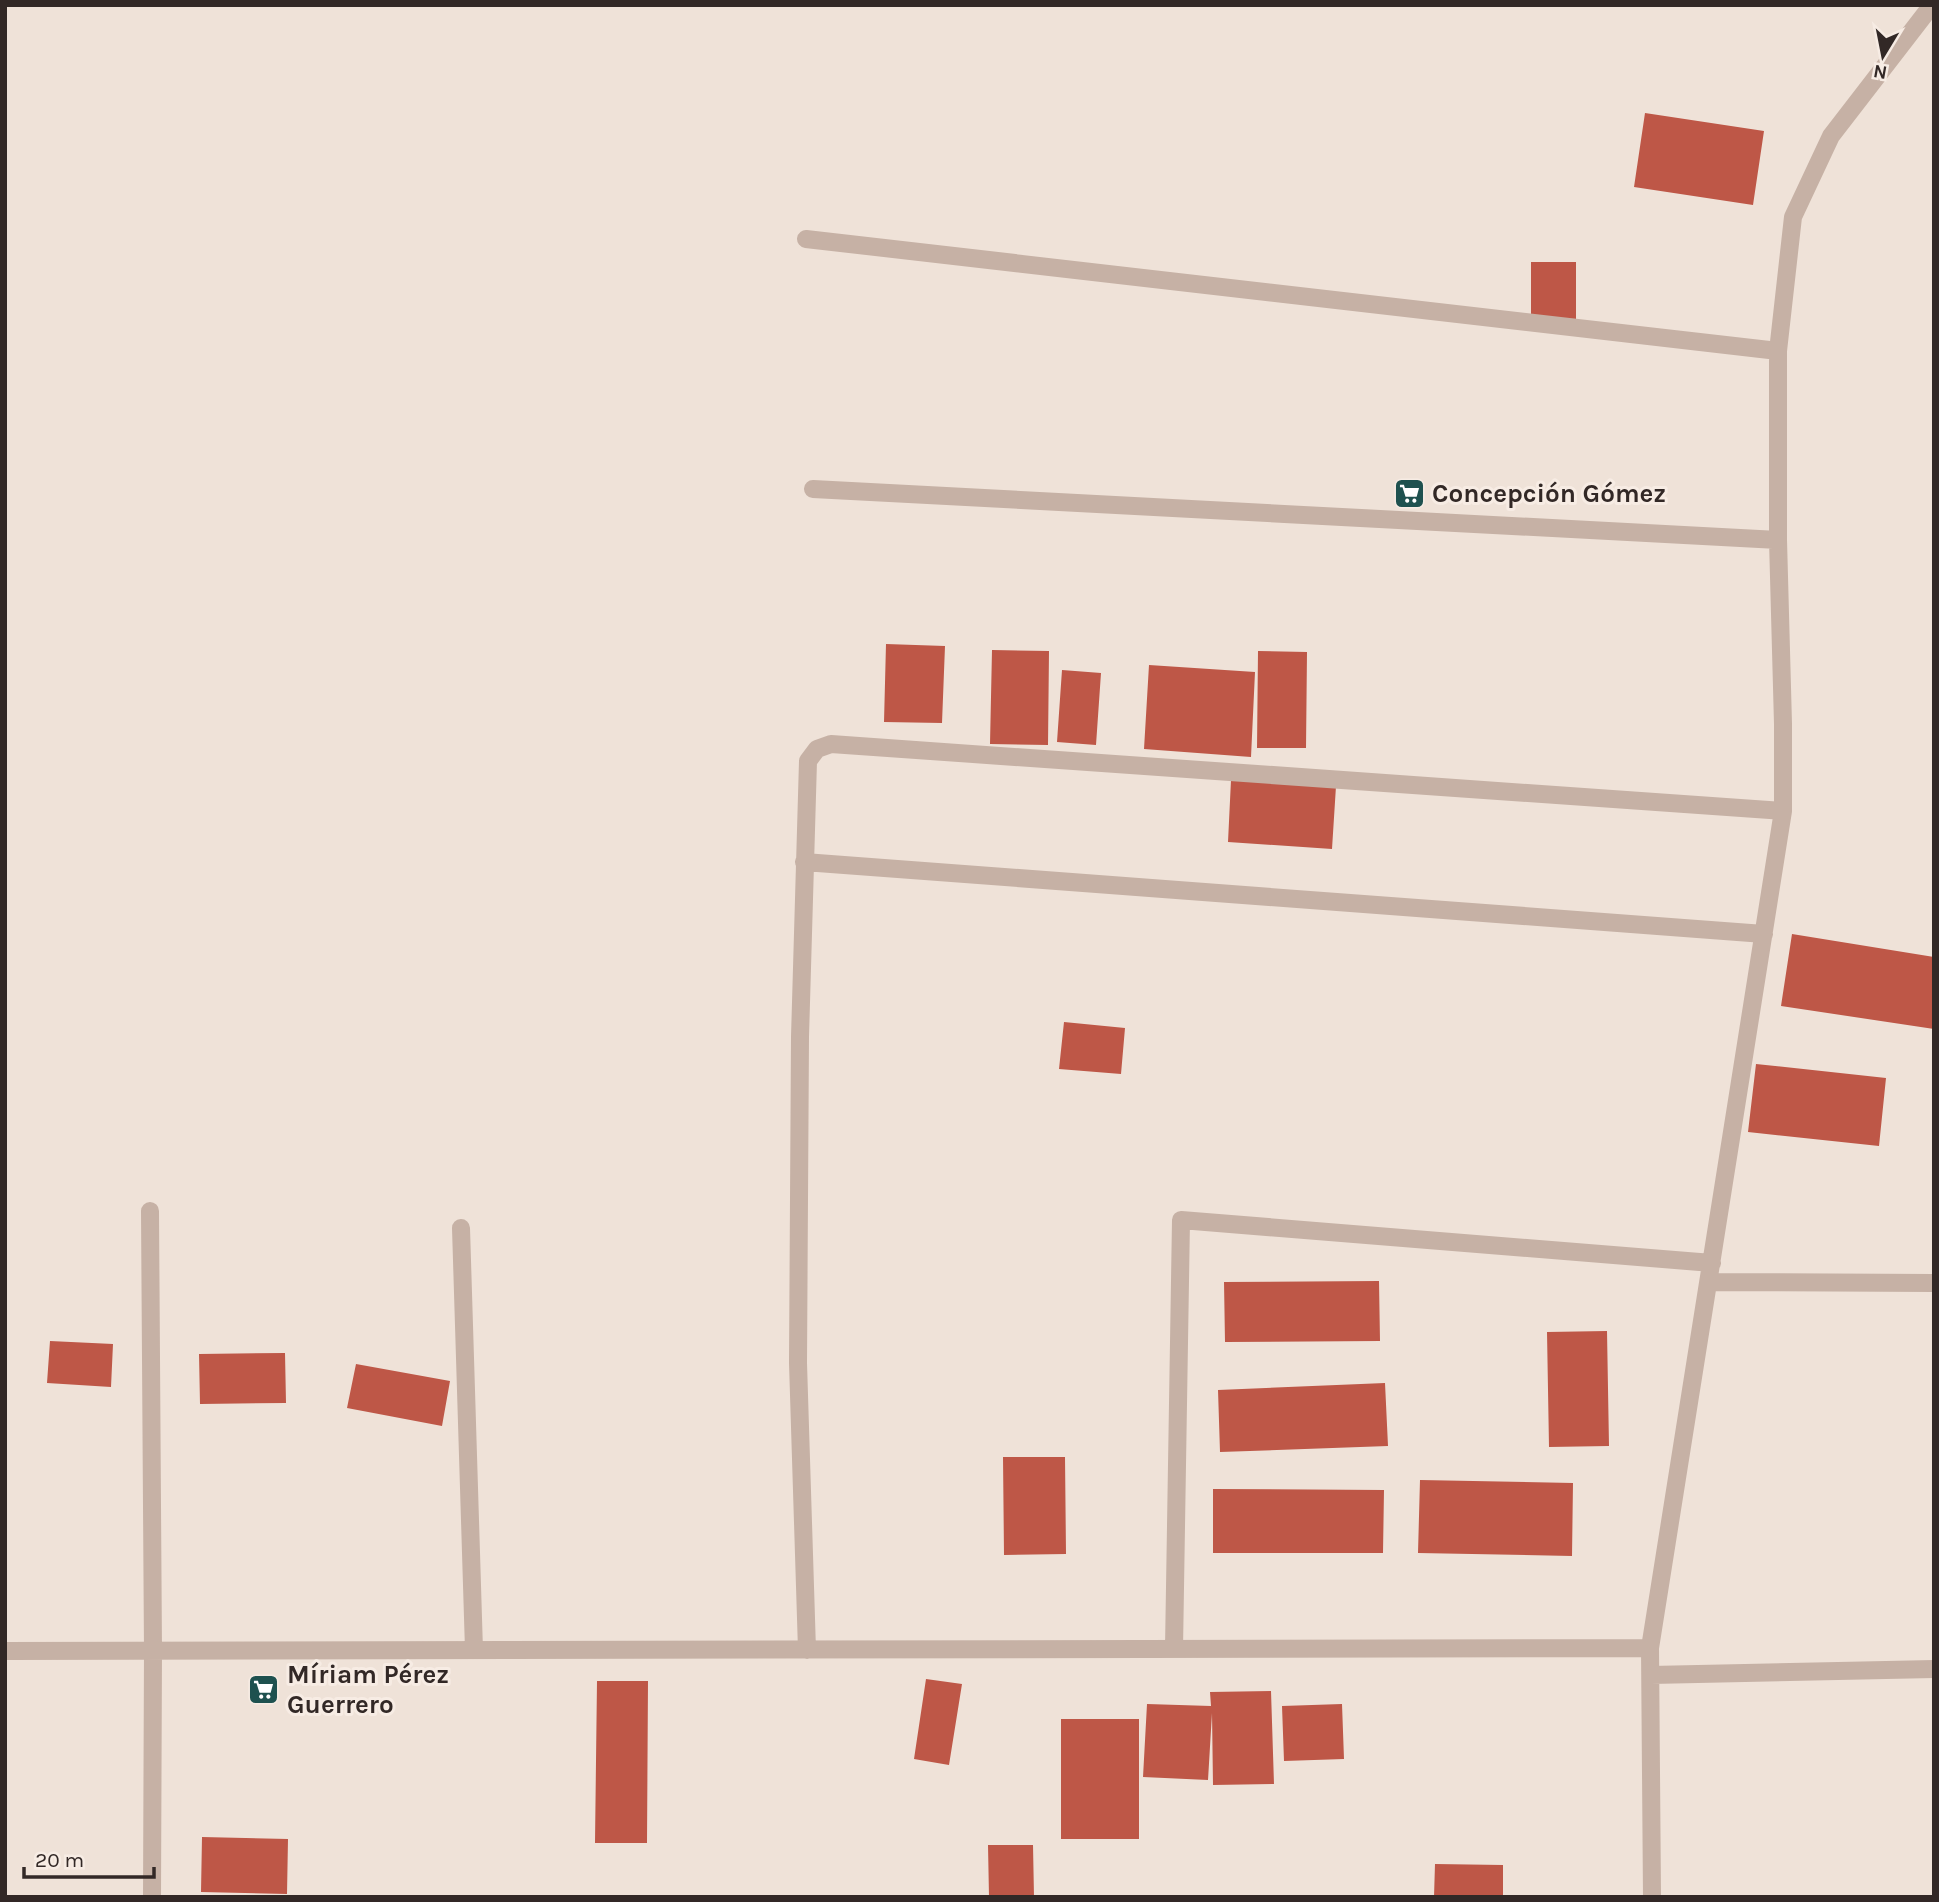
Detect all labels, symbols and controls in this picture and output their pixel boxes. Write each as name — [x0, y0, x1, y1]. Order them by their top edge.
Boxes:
north arrow — [1848, 21, 1918, 91]
text: N — [1872, 60, 1889, 84]
supermarket icon: Concepción Gómez — [1392, 476, 1426, 510]
place label: Concepción Gómez — [1432, 478, 1666, 509]
place label: Míriam Pérez Guerrero — [287, 1659, 449, 1720]
supermarket icon: Míriam Pérez Guerrero — [247, 1672, 281, 1706]
scale bar — [24, 1836, 154, 1880]
text: 20 m — [35, 1848, 84, 1872]

